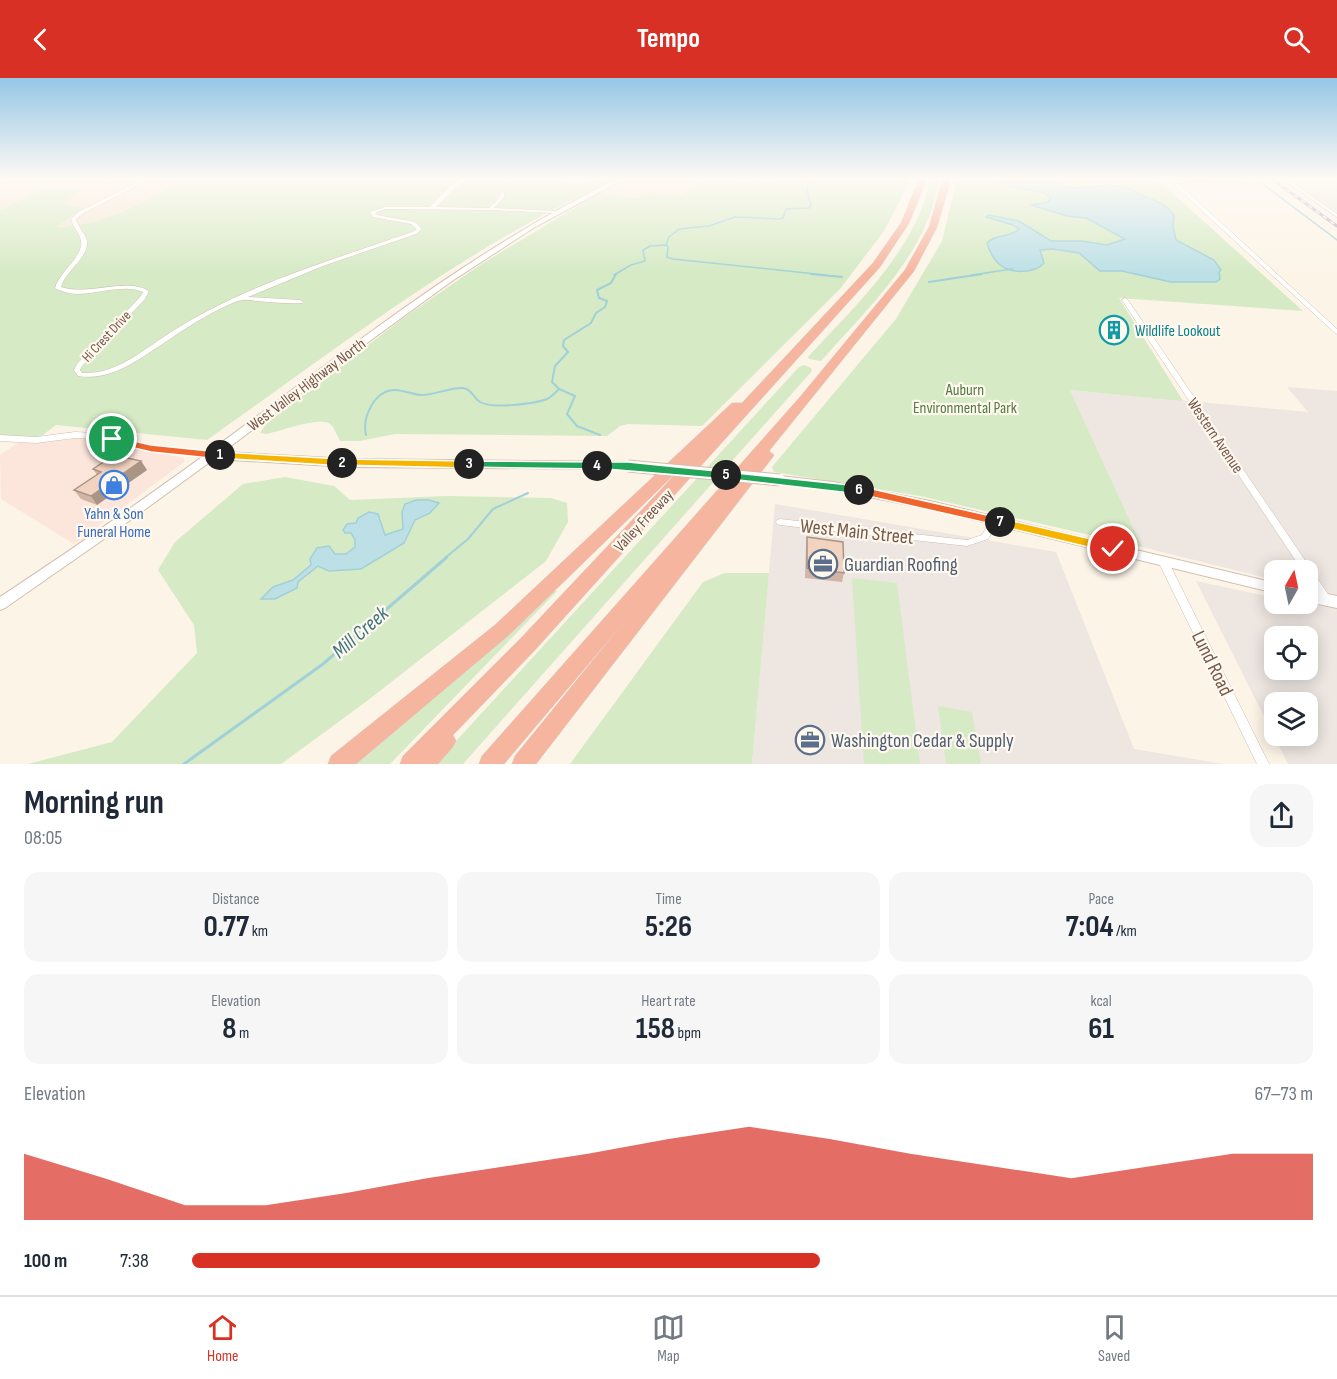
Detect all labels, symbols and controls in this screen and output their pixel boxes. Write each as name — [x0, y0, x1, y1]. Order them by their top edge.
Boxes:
icon: back — [24, 23, 57, 56]
text: Tempo — [637, 23, 700, 55]
icon: search — [1280, 23, 1313, 56]
street label: Hi Crest Drive — [78, 307, 134, 366]
building icon: Wildlife Lookout — [1098, 314, 1130, 346]
place label: Wildlife Lookout — [1135, 322, 1221, 341]
street label: West Valley Highway North — [244, 335, 370, 436]
park label: Auburn Environmental Park — [913, 381, 1017, 418]
street label: Western Avenue — [1183, 395, 1247, 477]
pin — [86, 413, 137, 464]
icon: arrive — [95, 422, 128, 455]
pin: 1 — [205, 440, 235, 470]
text: 1 — [217, 445, 223, 464]
pin: 2 — [327, 448, 357, 478]
pin: 3 — [454, 449, 484, 479]
pin: 4 — [582, 451, 612, 481]
text: 2 — [338, 453, 346, 472]
text: 3 — [465, 454, 473, 473]
text: 4 — [593, 456, 601, 475]
pin: 5 — [711, 460, 741, 490]
text: 5 — [722, 465, 730, 484]
shop icon: Yahn & Son Funeral Home — [98, 469, 130, 501]
pin: 6 — [844, 475, 874, 505]
text: 6 — [855, 480, 863, 499]
street label: Valley Freeway — [611, 486, 678, 556]
place label: Yahn & Son Funeral Home — [77, 505, 151, 542]
pin: 7 — [985, 507, 1015, 537]
text: 7 — [997, 512, 1003, 531]
street label: West Main Street — [799, 514, 915, 550]
pin — [1087, 523, 1138, 574]
icon: check — [1096, 532, 1129, 565]
office icon: Guardian Roofing — [807, 548, 839, 580]
place label: Guardian Roofing — [844, 553, 958, 577]
north arrow — [1264, 560, 1318, 614]
map controls — [1264, 560, 1318, 746]
water label: Mill Creek — [327, 600, 395, 664]
button: locate — [1264, 626, 1318, 680]
street label: Lund Road — [1186, 627, 1238, 700]
button: layers — [1264, 692, 1318, 746]
office icon: Washington Cedar & Supply — [794, 724, 826, 756]
place label: Washington Cedar & Supply — [831, 729, 1014, 753]
text: Morning run — [24, 783, 164, 823]
button: share — [1250, 784, 1313, 847]
text: 08:05 — [24, 826, 62, 850]
text: Distance — [212, 890, 259, 909]
text: Time — [655, 890, 682, 909]
text: Pace — [1088, 890, 1114, 909]
text: 0.77 — [204, 909, 249, 945]
text: 5:26 — [645, 909, 692, 945]
text: 7:04 — [1066, 909, 1113, 945]
text: km — [249, 922, 268, 941]
text: /km — [1113, 922, 1137, 941]
text: Elevation — [211, 992, 261, 1011]
text: Heart rate — [641, 992, 696, 1011]
text: kcal — [1091, 992, 1112, 1011]
text: 8 — [222, 1011, 237, 1047]
text: 158 — [636, 1011, 675, 1047]
text: 61 — [1088, 1011, 1114, 1047]
text: m — [237, 1024, 249, 1043]
text: bpm — [675, 1024, 701, 1043]
text: Elevation — [24, 1082, 86, 1106]
text: 67–73 m — [1255, 1082, 1313, 1106]
text: 100 m — [24, 1249, 67, 1273]
text: 7:38 — [120, 1249, 149, 1273]
tab: Home — [206, 1311, 239, 1366]
tab: Map — [652, 1311, 685, 1366]
tab: Saved — [1098, 1311, 1131, 1366]

